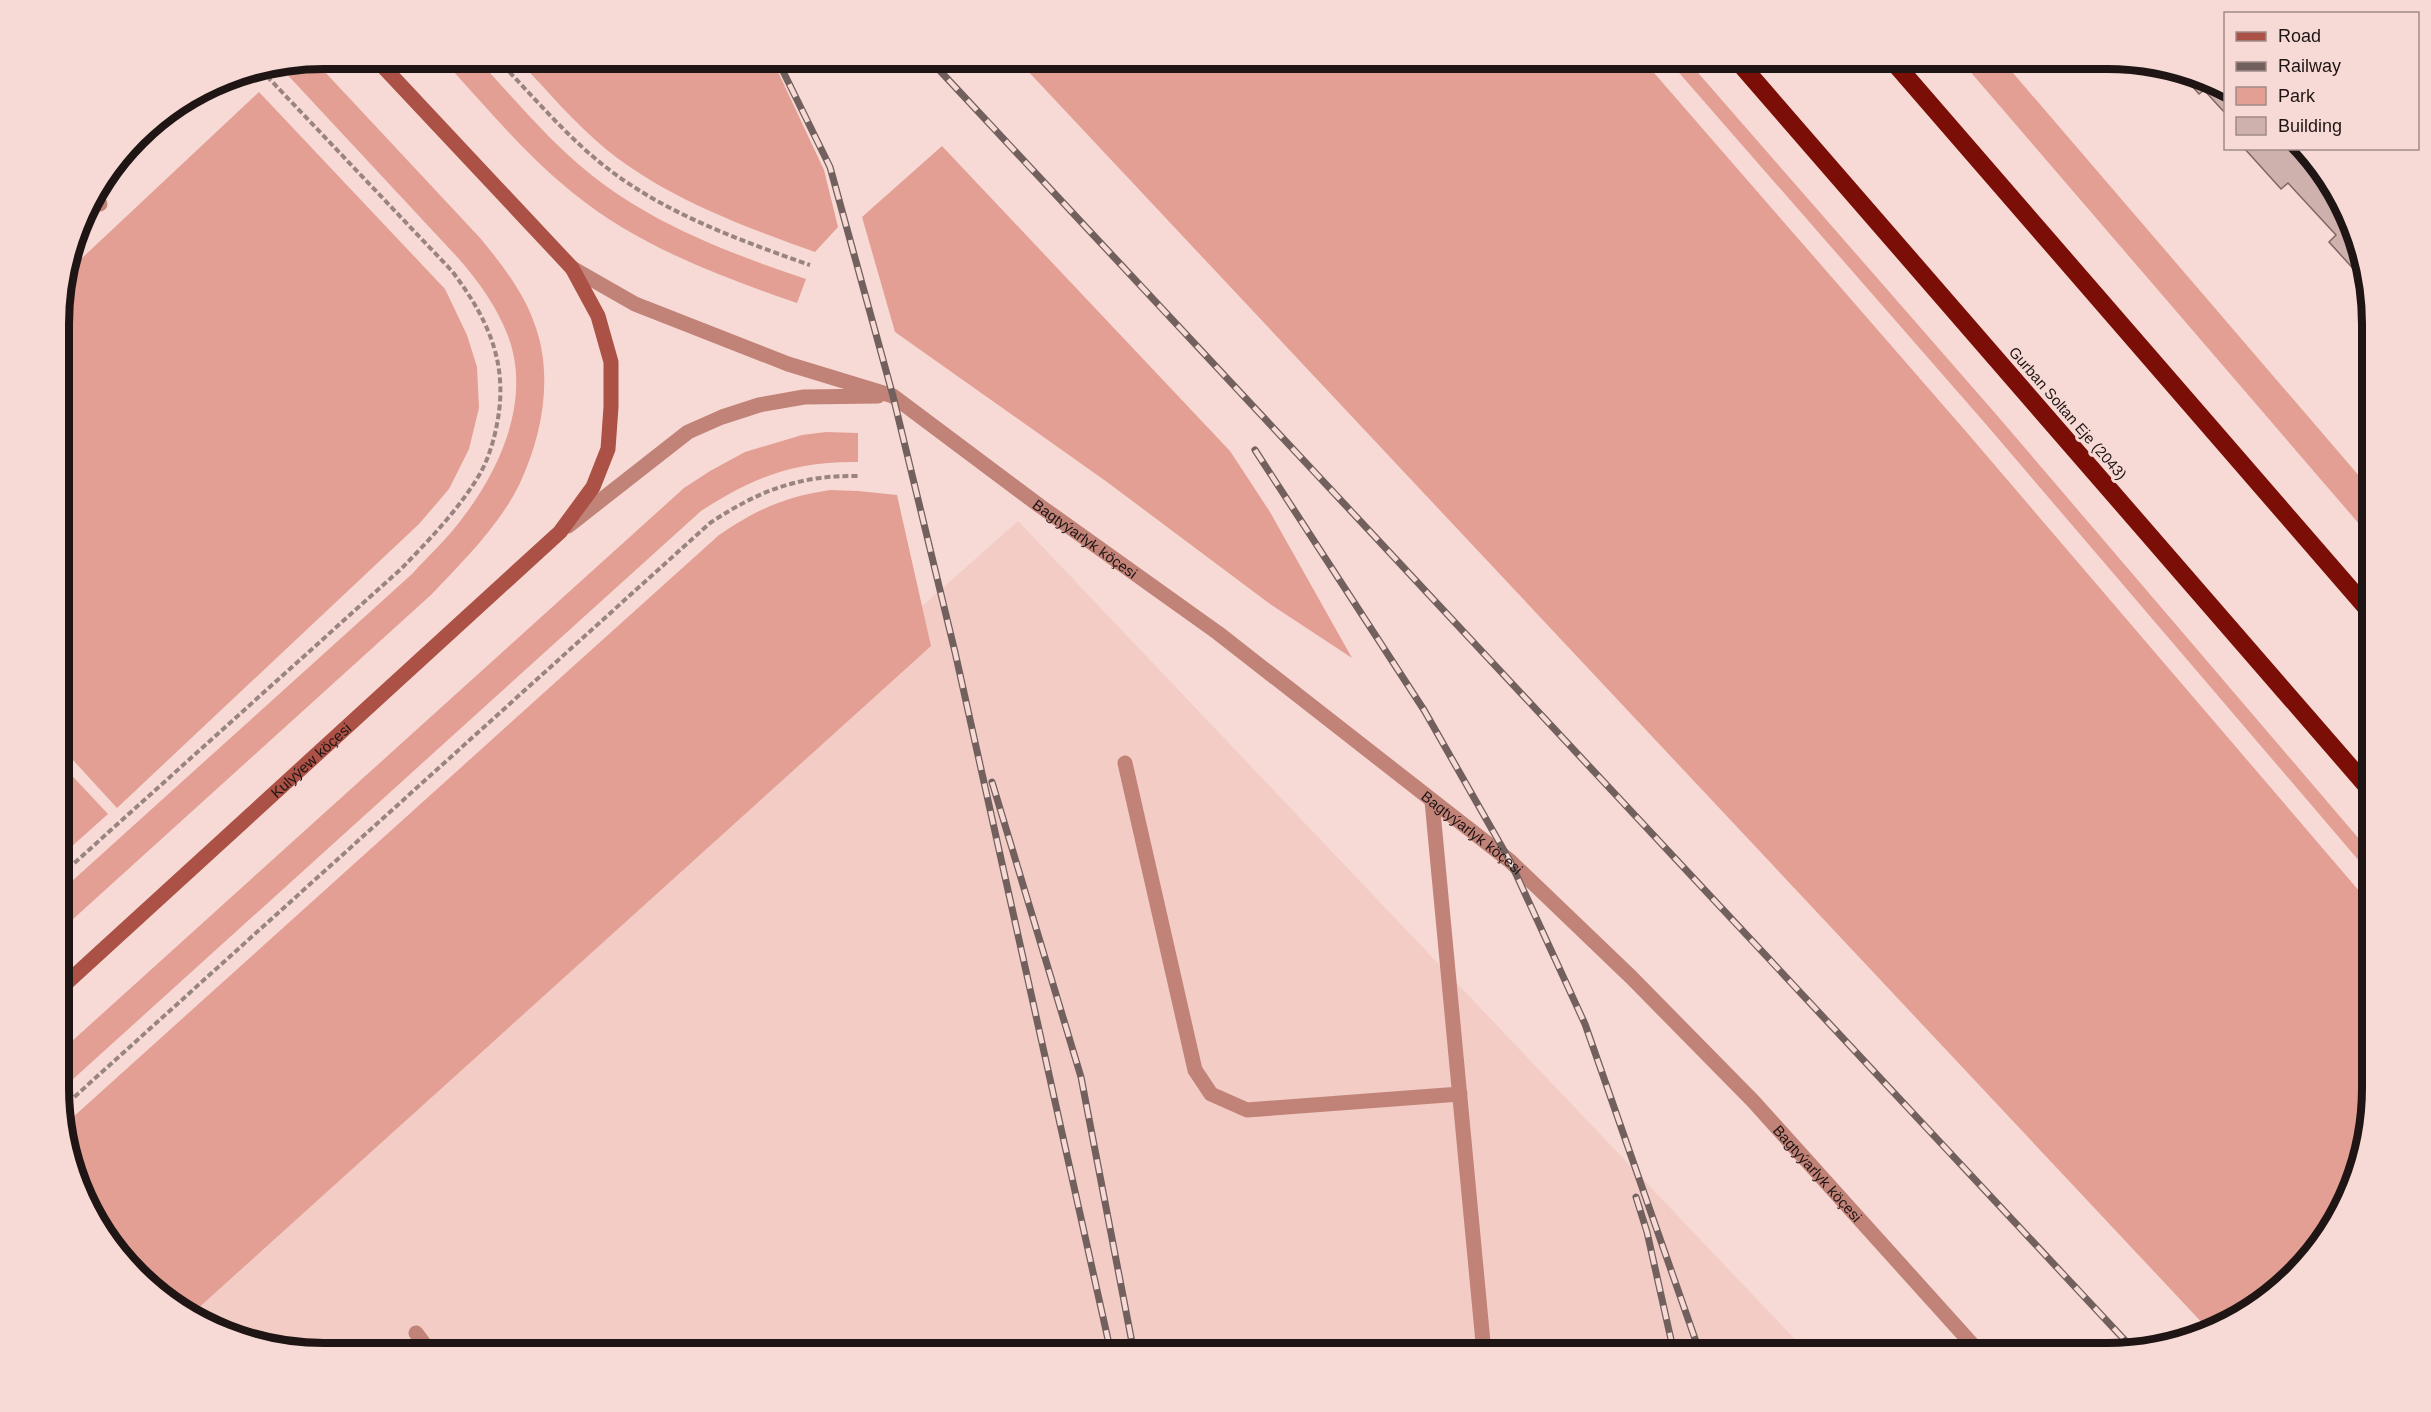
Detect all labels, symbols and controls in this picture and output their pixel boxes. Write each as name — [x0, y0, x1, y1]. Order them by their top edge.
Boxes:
legend — [2224, 12, 2419, 150]
text: Road — [2278, 26, 2321, 46]
text: Railway — [2278, 56, 2341, 76]
text: Park — [2278, 86, 2316, 106]
text: Building — [2278, 116, 2342, 136]
street label: Gurban Soltan Eje (2043) — [2006, 343, 2130, 483]
street label: Bagtyýarlyk köçesi — [1030, 495, 1141, 581]
street label: Kulyýew köçesi — [267, 719, 354, 801]
street label: Bagtyýarlyk köçesi — [1418, 787, 1527, 877]
street label: Bagtyýarlyk köçesi — [1770, 1121, 1866, 1225]

